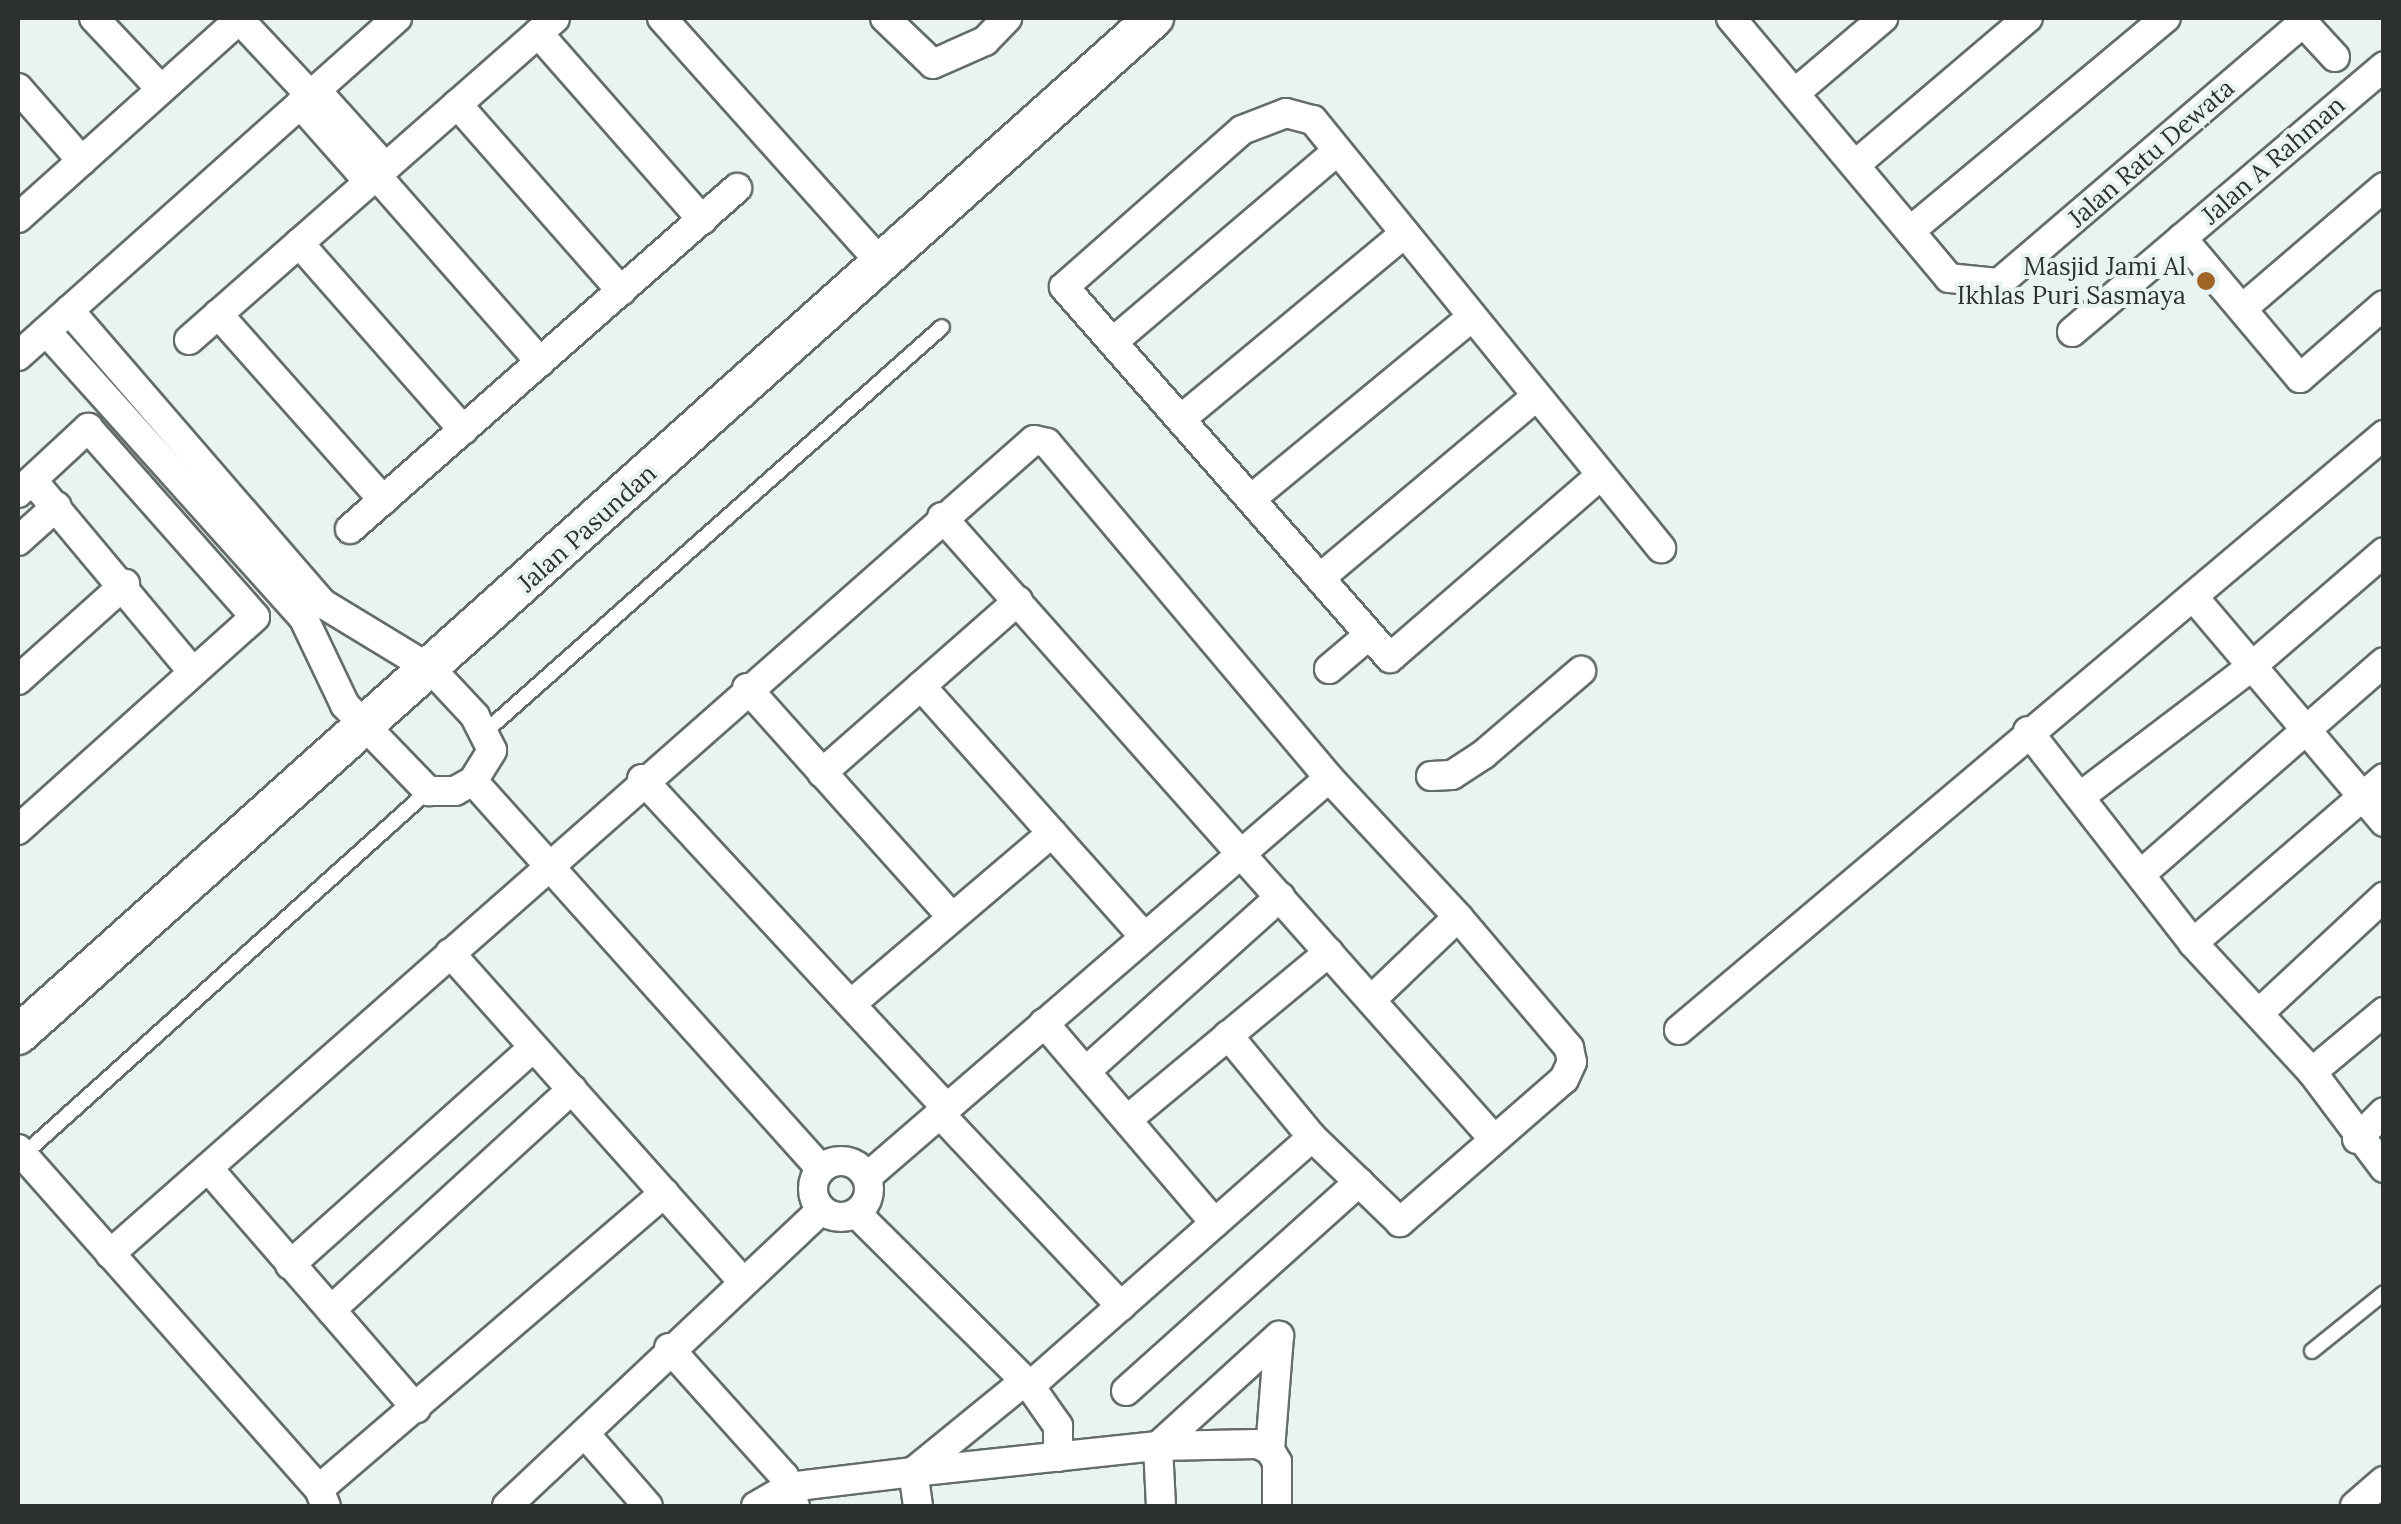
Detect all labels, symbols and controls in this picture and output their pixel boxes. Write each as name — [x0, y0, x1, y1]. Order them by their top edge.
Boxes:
street label: Jalan Ratu Dewata — [2062, 73, 2240, 233]
street label: Jalan A Rahman — [2195, 90, 2351, 230]
place label: Masjid Jami Al Ikhlas Puri Sasmaya — [1957, 252, 2186, 311]
marker: Masjid Jami Al Ikhlas Puri Sasmaya — [2195, 270, 2217, 292]
street label: Jalan Pasundan — [512, 458, 662, 598]

